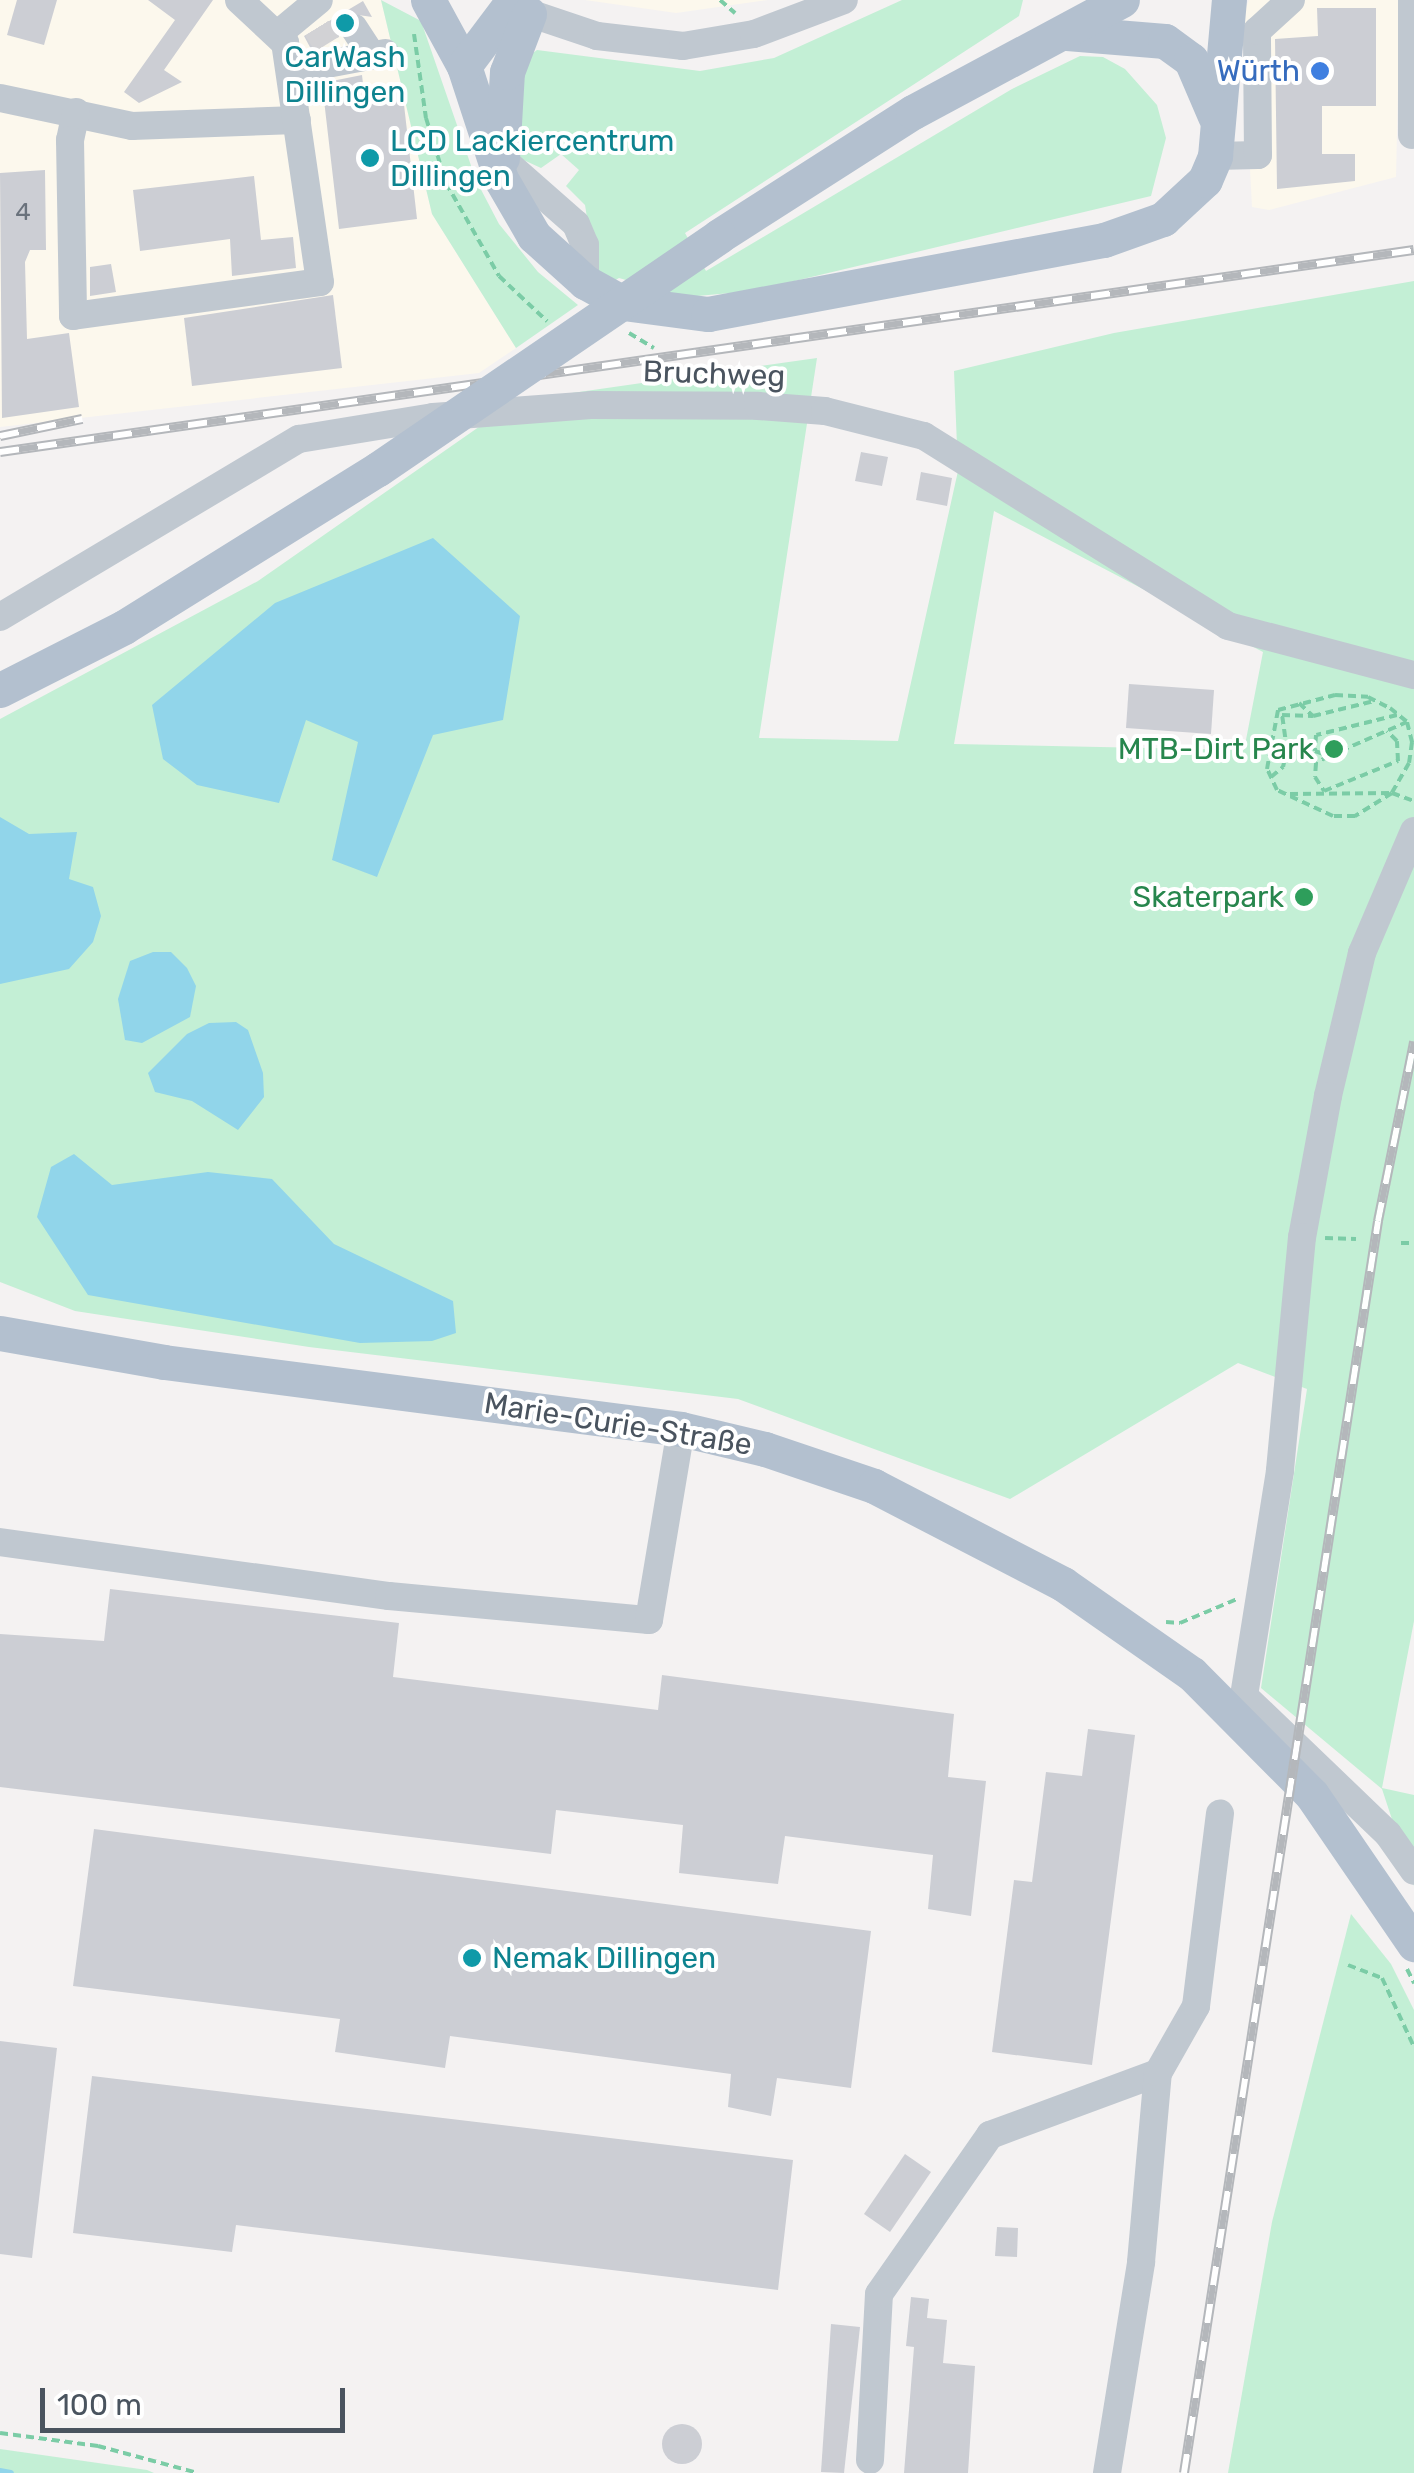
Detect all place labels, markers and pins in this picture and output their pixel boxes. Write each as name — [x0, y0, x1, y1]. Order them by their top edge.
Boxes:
marker: CarWash Dillingen — [334, 12, 356, 34]
place label: CarWash Dillingen — [284, 39, 406, 110]
place label: Würth — [1217, 53, 1300, 89]
marker: Würth — [1309, 60, 1331, 82]
place label: LCD Lackiercentrum Dillingen — [390, 123, 674, 194]
marker: LCD Lackiercentrum Dillingen — [359, 147, 381, 169]
place label: MTB-Dirt Park — [1118, 731, 1314, 767]
marker: MTB-Dirt Park — [1323, 738, 1345, 760]
place label: Skaterpark — [1133, 879, 1284, 915]
marker: Skaterpark — [1293, 886, 1315, 908]
place label: Nemak Dillingen — [492, 1940, 717, 1976]
marker: Nemak Dillingen — [461, 1947, 483, 1969]

